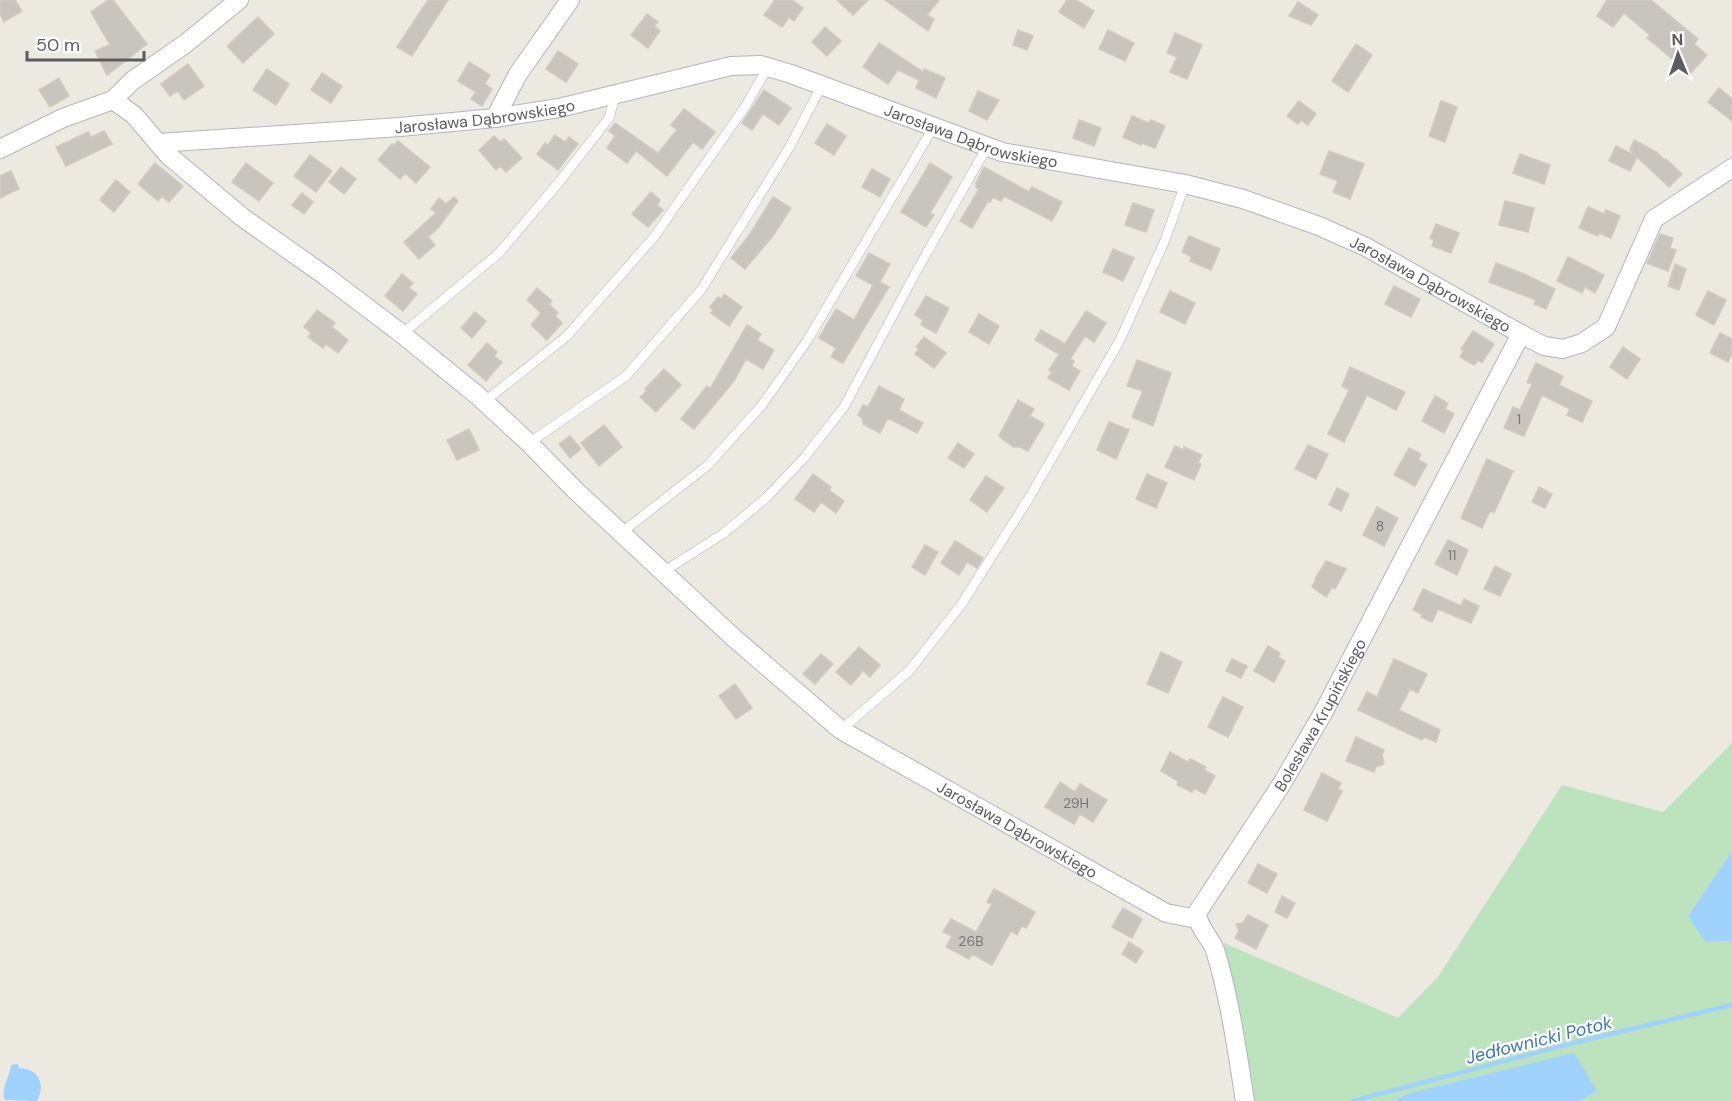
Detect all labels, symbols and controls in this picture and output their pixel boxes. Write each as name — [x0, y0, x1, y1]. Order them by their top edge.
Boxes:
scale bar — [27, 24, 144, 62]
north arrow — [1648, 24, 1708, 84]
text: N — [1671, 29, 1684, 50]
text: 50 m — [36, 33, 80, 57]
street label: Jarosława Dąbrowskiego — [394, 94, 577, 138]
street label: Jarosława Dąbrowskiego — [881, 99, 1060, 172]
street label: Jarosława Dąbrowskiego — [1347, 231, 1515, 337]
house number: 1 — [1517, 410, 1521, 428]
house number: 8 — [1376, 517, 1384, 535]
house number: 11 — [1448, 546, 1456, 564]
street label: Bolesława Krupińskiego — [1269, 635, 1371, 796]
street label: Jarosława Dąbrowskiego — [933, 776, 1101, 883]
house number: 29H — [1063, 794, 1089, 812]
house number: 26B — [958, 932, 984, 950]
water label: Jedłownicki Potok — [1463, 1010, 1615, 1070]

